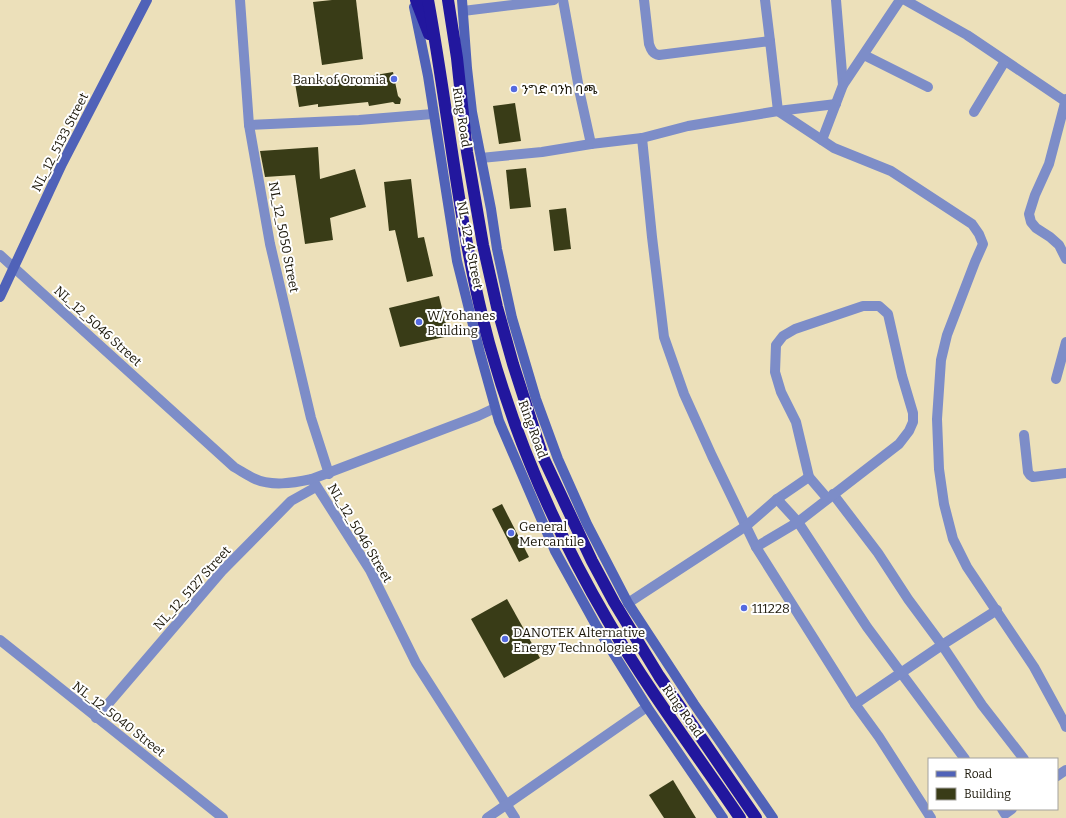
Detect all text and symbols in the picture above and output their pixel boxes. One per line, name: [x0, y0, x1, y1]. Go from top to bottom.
place label: Bank of Oromia: [292, 72, 386, 87]
marker: Bank of Oromia: [389, 74, 399, 84]
place label: ንግድ ባንከ ባጫ: [522, 82, 598, 97]
marker: ንግድ ባንከ ባጫ: [509, 84, 519, 94]
street label: Ring Road: [450, 86, 474, 149]
street label: NL_12_5133 Street: [29, 90, 91, 194]
street label: NL_12_5050 Street: [266, 180, 302, 294]
street label: NL_12_4 Street: [454, 200, 486, 291]
street label: NL_12_5046 Street: [51, 283, 145, 369]
place label: W/Yohanes Building: [427, 308, 495, 338]
marker: W/Yohanes Building: [414, 317, 424, 327]
street label: Ring Road: [516, 398, 551, 460]
street label: NL_12_5046 Street: [325, 481, 396, 585]
place label: General Mercantile: [519, 519, 584, 549]
marker: General Mercantile: [506, 528, 516, 538]
street label: NL_12_5127 Street: [150, 543, 234, 633]
place label: 111228: [752, 601, 790, 616]
marker: 111228: [739, 603, 749, 613]
place label: DANOTEK Alternative Energy Technologies: [513, 625, 645, 655]
marker: DANOTEK Alternative Energy Technologies: [500, 634, 510, 644]
street label: NL_12_5040 Street: [70, 678, 168, 760]
street label: Ring Road: [659, 682, 707, 740]
legend: [928, 758, 1058, 810]
text: Road: [964, 767, 992, 781]
text: Building: [964, 787, 1011, 801]

